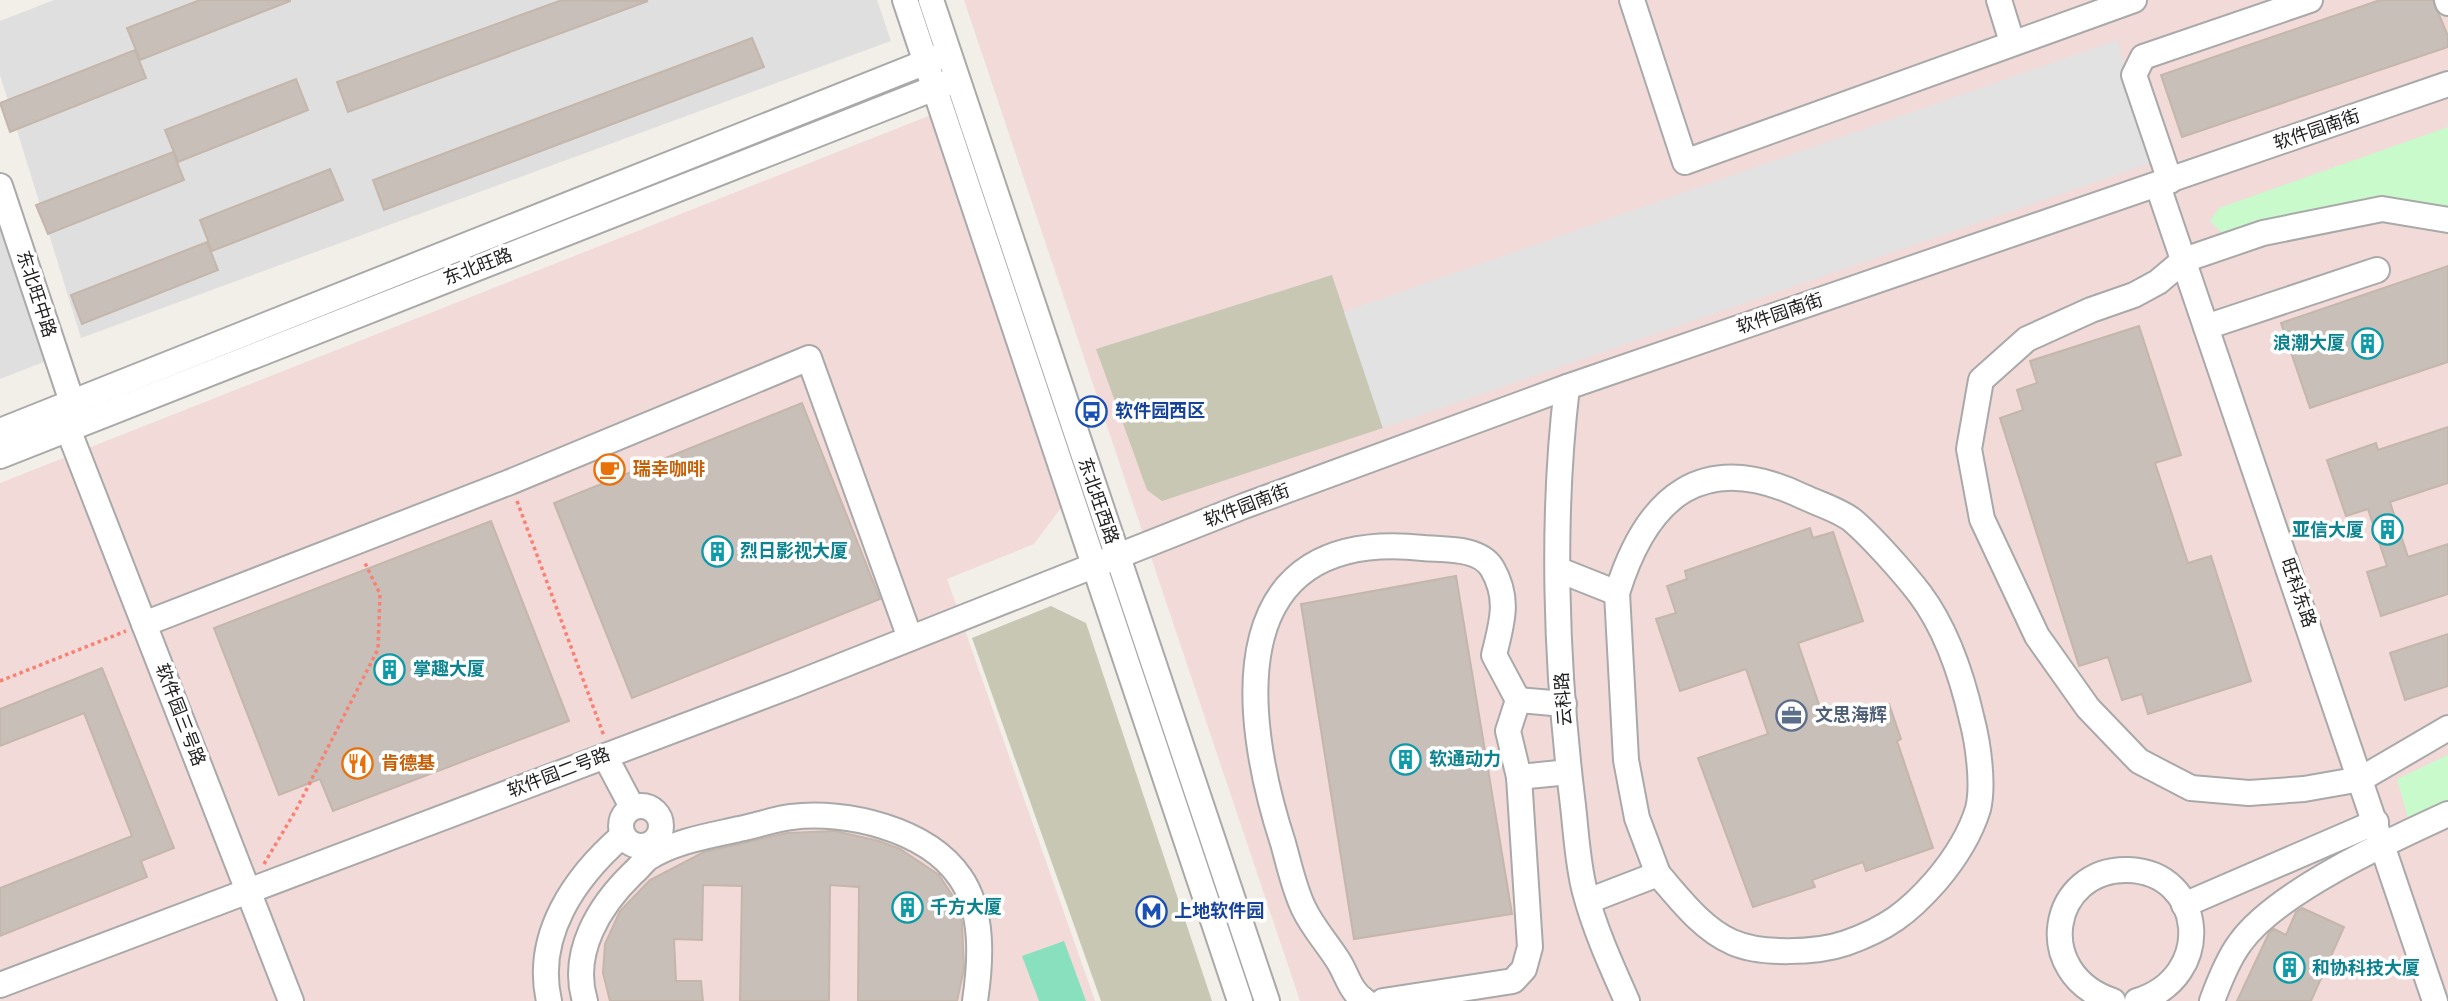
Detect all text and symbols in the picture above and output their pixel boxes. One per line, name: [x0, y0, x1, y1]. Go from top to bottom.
street label: 软件园南街: [2270, 104, 2364, 156]
street label: 东北旺路: [440, 242, 516, 292]
street label: 东北旺中路: [10, 247, 62, 341]
street label: 软件园南街: [1733, 288, 1827, 340]
building icon: 浪潮大厦: [2351, 326, 2385, 360]
place label: 浪潮大厦: [2273, 331, 2345, 356]
bus stop icon: 软件园西区: [1075, 394, 1109, 428]
place label: 软件园西区: [1115, 399, 1205, 424]
cafe icon: 瑞幸咖啡: [593, 452, 627, 486]
street label: 东北旺西路: [1072, 454, 1124, 548]
place label: 瑞幸咖啡: [633, 457, 705, 482]
street label: 软件园南街: [1201, 478, 1293, 534]
building icon: 亚信大厦: [2370, 513, 2404, 547]
place label: 亚信大厦: [2292, 518, 2364, 543]
building icon: 烈日影视大厦: [700, 534, 734, 568]
place label: 烈日影视大厦: [740, 539, 848, 564]
street label: 旺科东路: [2274, 555, 2322, 631]
building icon: 掌趣大厦: [373, 652, 407, 686]
place label: 掌趣大厦: [413, 657, 485, 682]
street label: 软件园三号路: [149, 660, 211, 770]
street label: 云科路: [1550, 671, 1578, 727]
office icon: 文思海辉: [1775, 698, 1809, 732]
place label: 文思海辉: [1815, 703, 1887, 728]
street label: 软件园二号路: [504, 742, 614, 804]
building icon: 软通动力: [1389, 742, 1423, 776]
restaurant icon: 肯德基: [341, 746, 375, 780]
place label: 软通动力: [1429, 747, 1501, 772]
place label: 肯德基: [381, 751, 435, 776]
building icon: 千方大厦: [890, 890, 924, 924]
metro station icon: 上地软件园: [1134, 894, 1168, 928]
place label: 千方大厦: [930, 895, 1002, 920]
place label: 上地软件园: [1174, 899, 1264, 924]
building icon: 和协科技大厦: [2272, 951, 2306, 985]
place label: 和协科技大厦: [2312, 956, 2420, 981]

